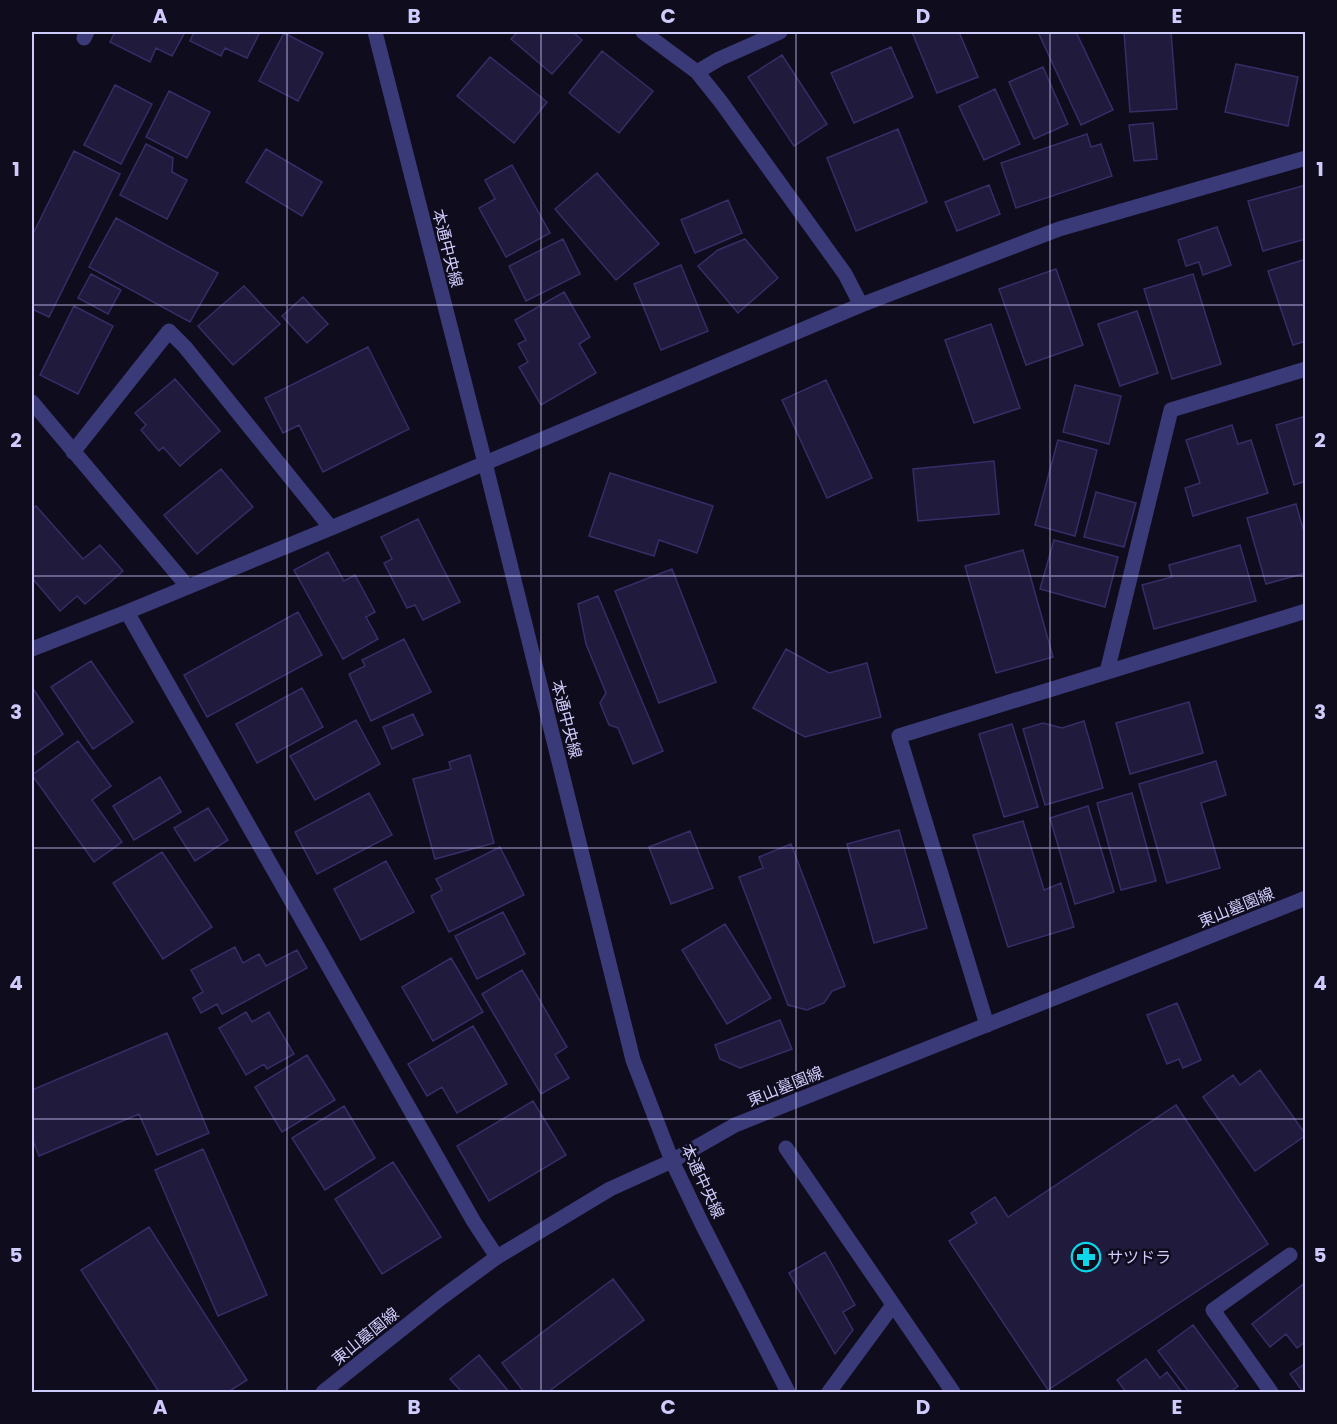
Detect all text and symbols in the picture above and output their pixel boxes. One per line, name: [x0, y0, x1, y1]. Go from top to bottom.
text: A: [153, 2, 168, 30]
text: B: [407, 2, 421, 30]
text: C: [660, 2, 676, 30]
text: D: [916, 2, 930, 30]
text: E: [1172, 2, 1182, 30]
text: 1: [12, 155, 20, 183]
text: 1: [1316, 155, 1324, 183]
street label: 本通中央線: [427, 207, 468, 290]
text: 2: [10, 426, 22, 454]
text: 2: [1314, 426, 1326, 454]
street label: 本通中央線: [546, 678, 587, 761]
text: 3: [10, 698, 22, 726]
text: 3: [1314, 698, 1326, 726]
street label: 東山墓園線: [1195, 882, 1278, 933]
text: 4: [9, 969, 23, 997]
text: 4: [1313, 969, 1327, 997]
street label: 東山墓園線: [744, 1061, 827, 1112]
street label: 本通中央線: [675, 1140, 730, 1222]
text: 5: [10, 1241, 23, 1269]
pharmacy icon: サツドラ: [1070, 1241, 1102, 1273]
text: 5: [1314, 1241, 1327, 1269]
place label: サツドラ: [1107, 1246, 1171, 1269]
street label: 東山墓園線: [327, 1302, 404, 1371]
text: A: [153, 1393, 168, 1421]
text: B: [407, 1393, 421, 1421]
text: C: [660, 1393, 676, 1421]
text: D: [916, 1393, 930, 1421]
text: E: [1172, 1393, 1182, 1421]

